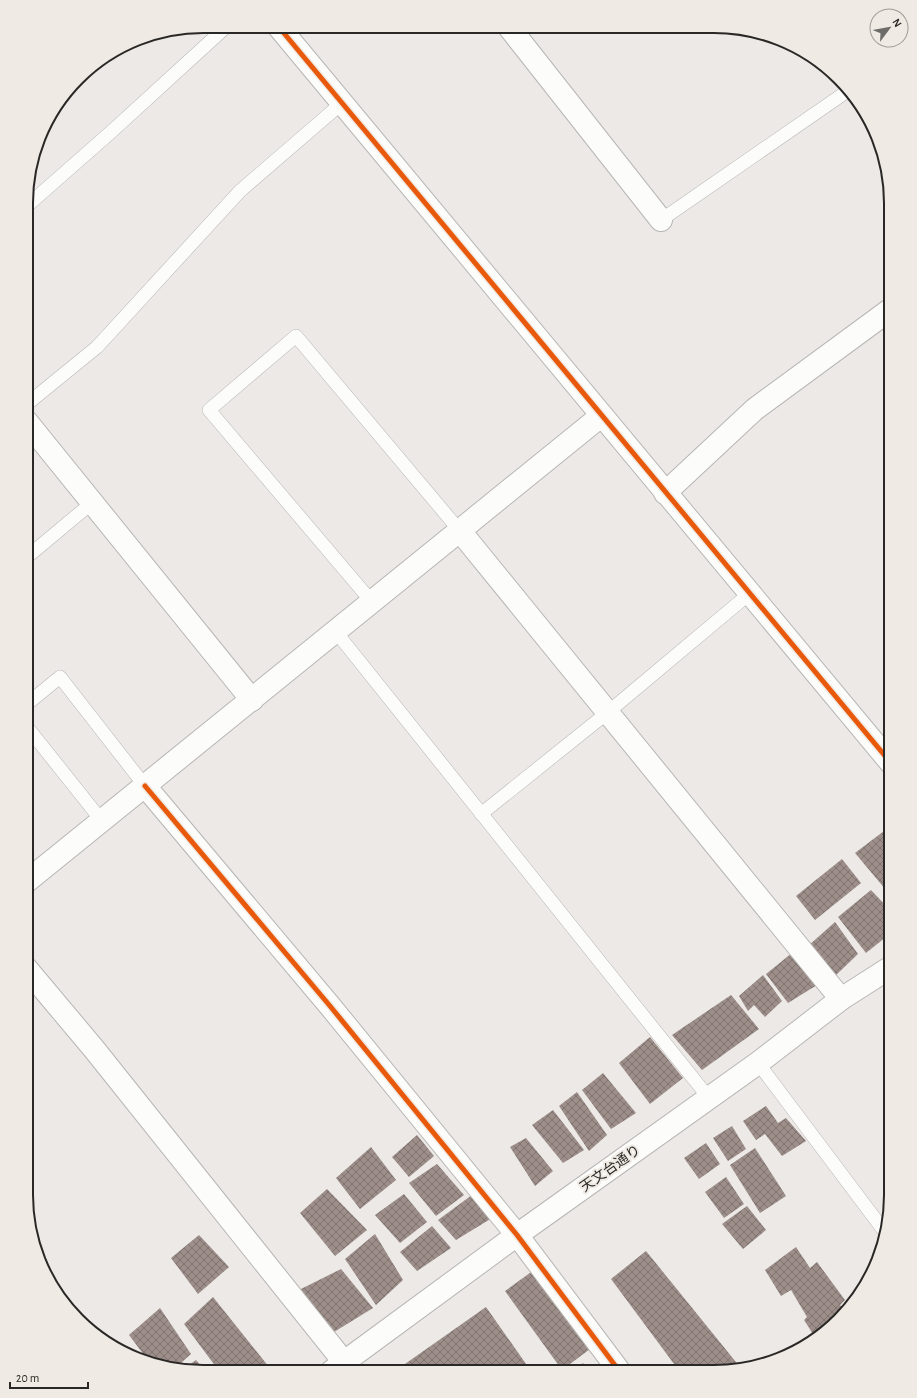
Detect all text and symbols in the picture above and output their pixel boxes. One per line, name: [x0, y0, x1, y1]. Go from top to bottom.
north arrow: [869, 8, 909, 48]
text: N: [890, 17, 904, 29]
street label: 天文台通り: [577, 1141, 643, 1195]
scale bar: [10, 1364, 88, 1390]
text: 20 m: [16, 1372, 39, 1384]

